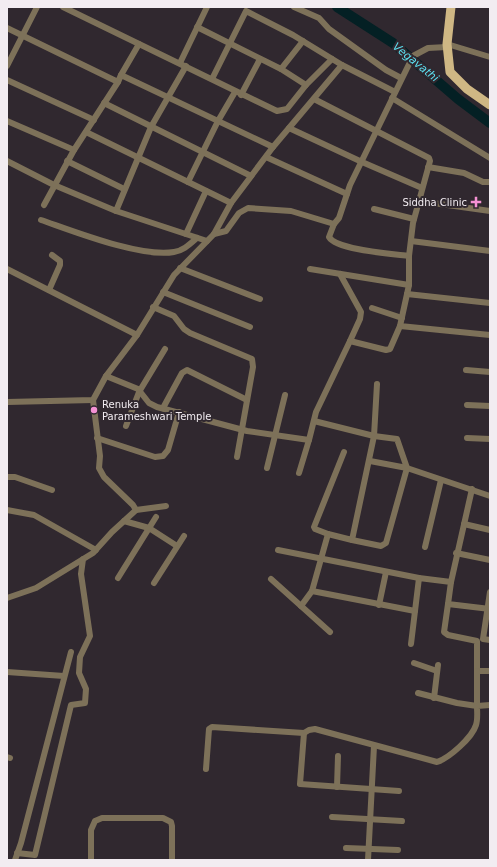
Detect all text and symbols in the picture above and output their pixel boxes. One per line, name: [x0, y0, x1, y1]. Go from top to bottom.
water label: Vegavathi: [390, 40, 441, 85]
marker: Siddha Clinic: [470, 196, 482, 208]
place label: Siddha Clinic: [402, 197, 467, 208]
place label: Renuka Parameshwari Temple: [102, 399, 211, 422]
marker: Renuka Parameshwari Temple: [89, 405, 99, 415]

